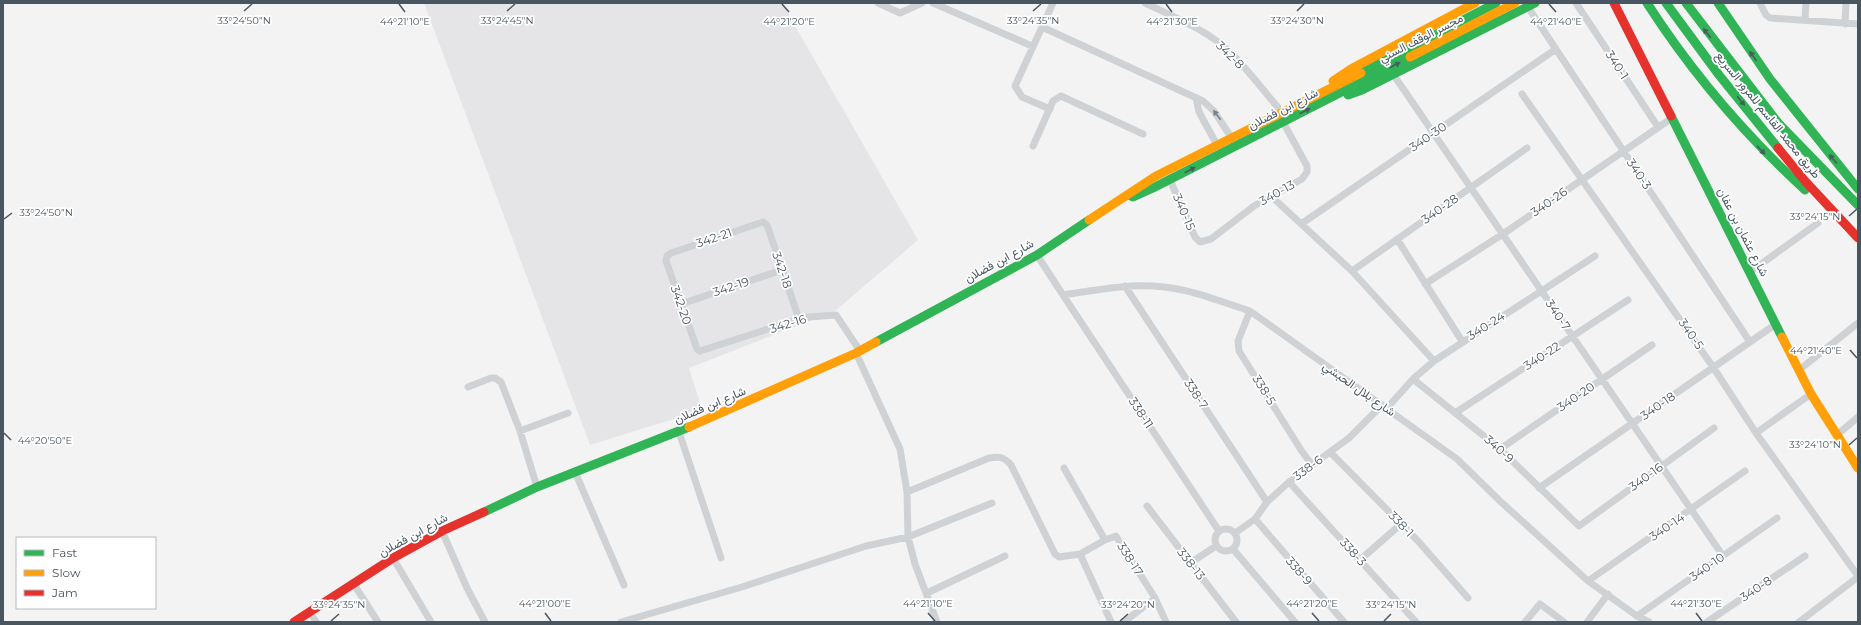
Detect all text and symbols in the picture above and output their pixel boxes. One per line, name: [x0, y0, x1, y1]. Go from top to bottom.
street label: مجسر الوقف السني: [1376, 10, 1467, 68]
text: 33°24'50"N: [217, 14, 271, 27]
text: 33°24'45"N: [480, 14, 534, 27]
text: 33°24'35"N: [1007, 14, 1059, 27]
text: 33°24'30"N: [1270, 14, 1324, 27]
text: 44°21'10"E: [380, 15, 430, 28]
text: 44°21'20"E: [763, 15, 815, 28]
text: 44°21'30"E: [1146, 15, 1198, 28]
text: 44°21'40"E: [1530, 15, 1582, 28]
one-way arrow: [1703, 27, 1712, 38]
street label: 342-8: [1213, 38, 1248, 72]
street label: 340-1: [1603, 47, 1632, 82]
street label: طريق محمد القاسم للمرور السريع: [1711, 48, 1824, 183]
one-way arrow: [1749, 51, 1757, 62]
one-way arrow: [1389, 61, 1401, 68]
street label: شارع ابن فضلان: [1245, 84, 1321, 134]
one-way arrow: [1736, 96, 1745, 106]
one-way arrow: [1300, 108, 1311, 114]
one-way arrow: [1212, 109, 1221, 120]
street label: 340-30: [1406, 119, 1449, 154]
one-way arrow: [1756, 145, 1766, 155]
one-way arrow: [1828, 154, 1837, 164]
street label: 340-3: [1624, 155, 1655, 192]
one-way arrow: [1184, 166, 1195, 173]
street label: 340-13: [1256, 177, 1297, 208]
street label: 340-26: [1528, 184, 1570, 220]
street label: شارع عثمان بن عفان: [1713, 185, 1772, 280]
street label: 340-28: [1418, 190, 1461, 227]
street label: 340-15: [1170, 191, 1199, 233]
text: 33°24'50"N: [19, 206, 73, 219]
text: 33°24'15"N: [1790, 210, 1840, 223]
street label: 342-21: [694, 224, 734, 251]
street label: شارع ابن فضلان: [962, 235, 1037, 287]
street label: 342-18: [769, 250, 796, 290]
street label: 342-19: [711, 274, 751, 299]
street label: 342-20: [668, 283, 695, 327]
street label: 340-7: [1543, 296, 1574, 333]
street label: 340-24: [1464, 308, 1507, 343]
street label: 342-16: [768, 311, 808, 336]
street label: 340-5: [1675, 315, 1707, 352]
street label: 340-22: [1521, 338, 1563, 373]
text: 44°21'40"E: [1790, 344, 1842, 357]
street label: شارع بلال الحبشي: [1318, 358, 1399, 422]
street label: 338-5: [1249, 372, 1280, 408]
street label: 338-7: [1181, 376, 1212, 412]
street label: 340-20: [1554, 379, 1597, 415]
street label: شارع ابن فضلان: [672, 383, 749, 428]
street label: 340-18: [1637, 388, 1678, 423]
street label: 338-11: [1126, 394, 1157, 431]
street label: 340-9: [1481, 431, 1517, 466]
text: 44°20'50"E: [18, 434, 73, 447]
text: 33°24'10"N: [1789, 438, 1841, 451]
street label: 338-6: [1290, 452, 1326, 483]
street label: 340-16: [1626, 459, 1666, 494]
street label: 338-1: [1386, 508, 1417, 540]
street label: شارع ابن فضلان: [376, 509, 451, 561]
street label: 340-14: [1646, 509, 1687, 544]
street label: 338-3: [1337, 535, 1370, 569]
legend: [16, 537, 156, 609]
street label: 338-17: [1114, 539, 1147, 578]
text: Fast: [52, 545, 77, 560]
street label: 338-13: [1174, 545, 1209, 583]
street label: 340-10: [1686, 549, 1727, 584]
street label: 338-9: [1283, 553, 1316, 588]
text: Slow: [52, 565, 81, 580]
street label: 340-8: [1737, 572, 1775, 605]
text: Jam: [51, 585, 78, 600]
text: 44°21'00"E: [519, 597, 572, 610]
text: 44°21'10"E: [903, 597, 953, 610]
text: 44°21'20"E: [1286, 597, 1338, 610]
text: 44°21'30"E: [1670, 597, 1722, 610]
text: 33°24'35"N: [313, 598, 365, 611]
text: 33°24'20"N: [1101, 598, 1155, 611]
text: 33°24'15"N: [1366, 598, 1416, 611]

